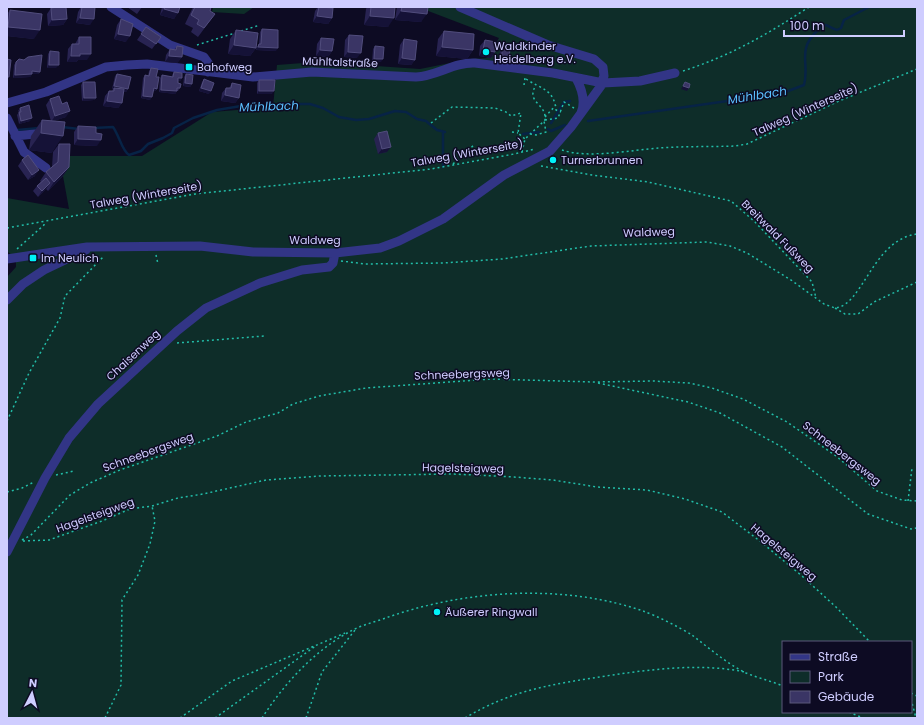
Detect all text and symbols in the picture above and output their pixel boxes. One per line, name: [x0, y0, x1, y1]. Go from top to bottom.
scale bar: [784, 12, 904, 38]
text: 100 m: [790, 17, 824, 34]
place label: Waldkinder Heidelberg e.V.: [494, 38, 576, 67]
marker: Waldkinder Heidelberg e.V.: [481, 47, 491, 57]
street label: Mühltalstraße: [302, 53, 378, 71]
place label: Bahofweg: [197, 59, 252, 75]
marker: Bahofweg: [184, 62, 194, 72]
street label: Talweg (Winterseite): [750, 80, 860, 140]
water label: Mühlbach: [726, 82, 788, 108]
water label: Mühlbach: [239, 96, 299, 116]
street label: Talweg (Winterseite): [410, 135, 524, 171]
place label: Turnerbrunnen: [561, 152, 643, 168]
marker: Turnerbrunnen: [548, 155, 558, 165]
street label: Talweg (Winterseite): [89, 177, 203, 213]
street label: Breitwald Fußweg: [738, 196, 818, 276]
street label: Waldweg: [623, 223, 675, 241]
street label: Waldweg: [289, 232, 341, 248]
place label: Im Neulich: [41, 250, 99, 266]
marker: Im Neulich: [28, 253, 38, 263]
street label: Chaisenweg: [102, 326, 164, 384]
street label: Schneebergsweg: [414, 364, 510, 384]
street label: Schneebergsweg: [799, 417, 885, 489]
street label: Schneebergsweg: [100, 428, 196, 476]
street label: Hagelsteigweg: [422, 459, 504, 477]
street label: Hagelsteigweg: [54, 493, 136, 537]
street label: Hagelsteigweg: [747, 520, 821, 584]
place label: Äußerer Ringwall: [445, 604, 537, 620]
marker: Äußerer Ringwall: [432, 607, 442, 617]
legend: [782, 641, 912, 713]
text: Straße: [818, 648, 858, 665]
text: Park: [818, 668, 845, 685]
north arrow: [12, 673, 52, 713]
text: N: [28, 675, 38, 691]
text: Gebäude: [818, 688, 874, 705]

